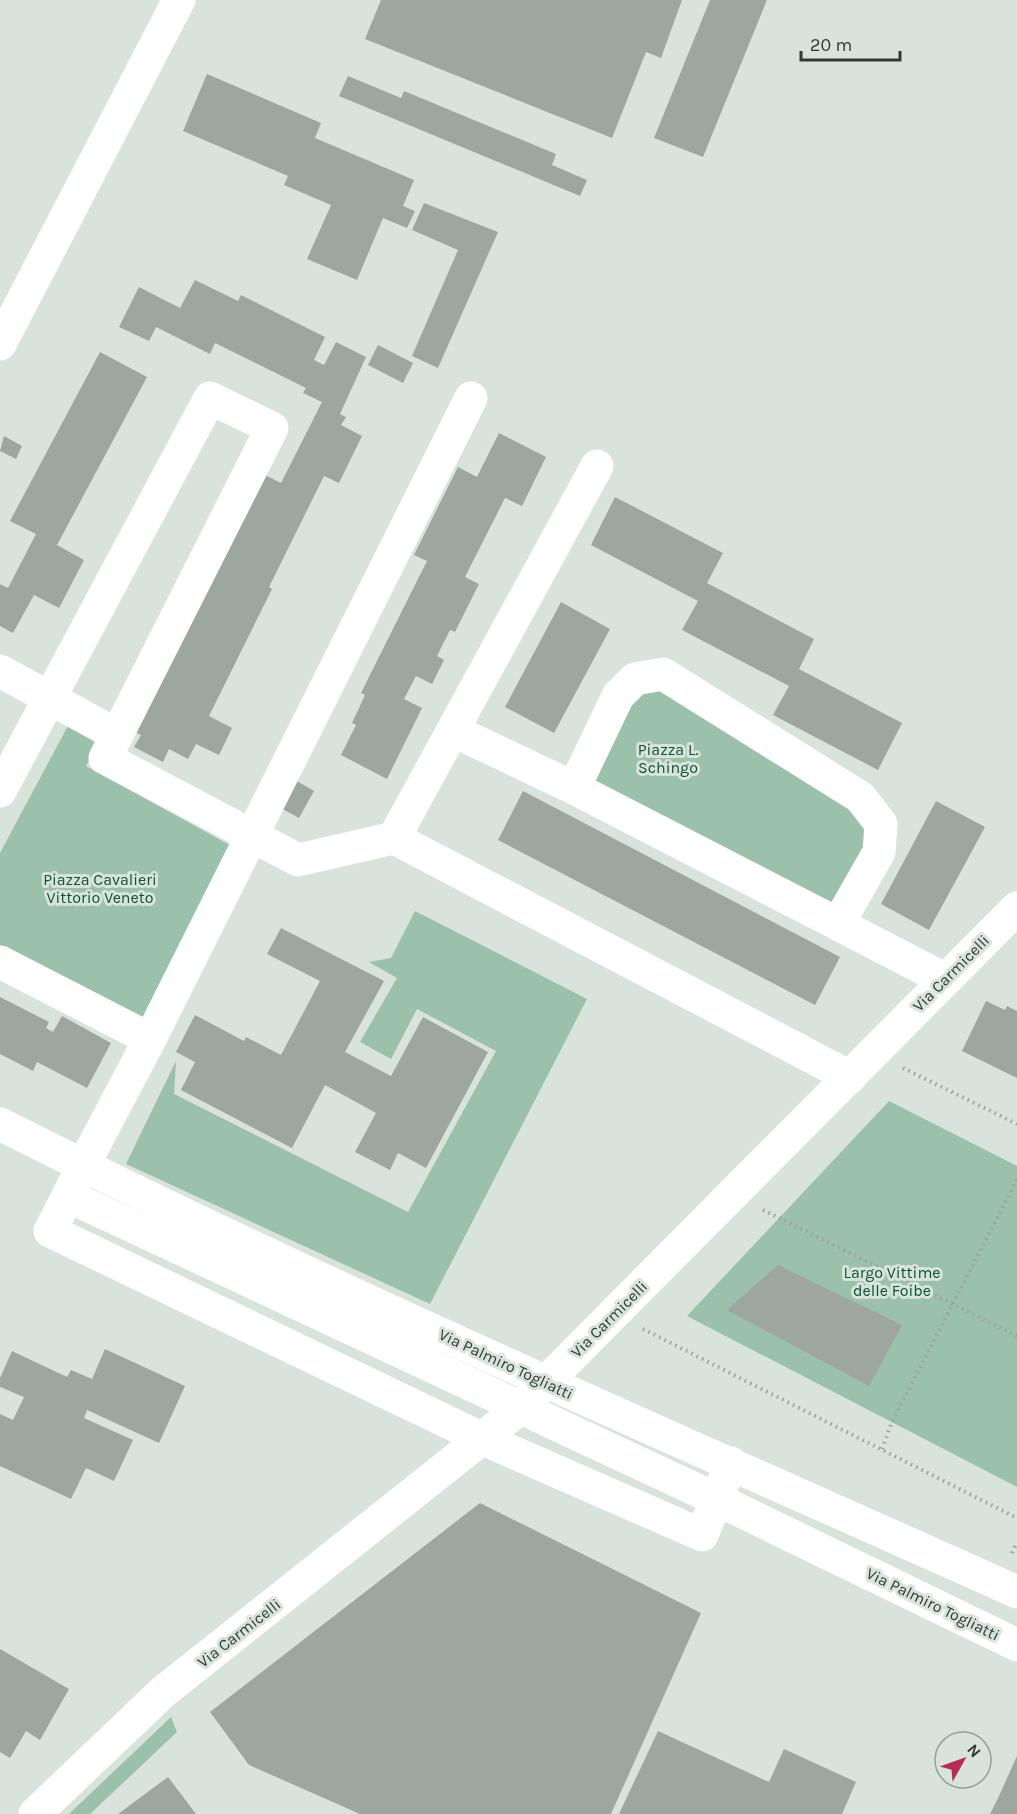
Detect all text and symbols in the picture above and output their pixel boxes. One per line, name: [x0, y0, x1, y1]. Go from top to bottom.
scale bar: [801, 24, 900, 62]
text: 20 m: [810, 34, 852, 56]
park label: Piazza L. Schingo: [638, 740, 698, 777]
park label: Piazza Cavalieri Vittorio Veneto: [43, 870, 157, 907]
street label: Via Carmicelli: [909, 931, 993, 1015]
park label: Largo Vittime delle Foibe: [843, 1263, 941, 1300]
street label: Via Carmicelli: [567, 1277, 651, 1361]
street label: Via Palmiro Togliatti: [436, 1325, 576, 1403]
street label: Via Palmiro Togliatti: [863, 1563, 1003, 1645]
street label: Via Carmicelli: [193, 1595, 285, 1671]
north arrow: [933, 1730, 993, 1790]
text: N: [963, 1740, 985, 1761]

